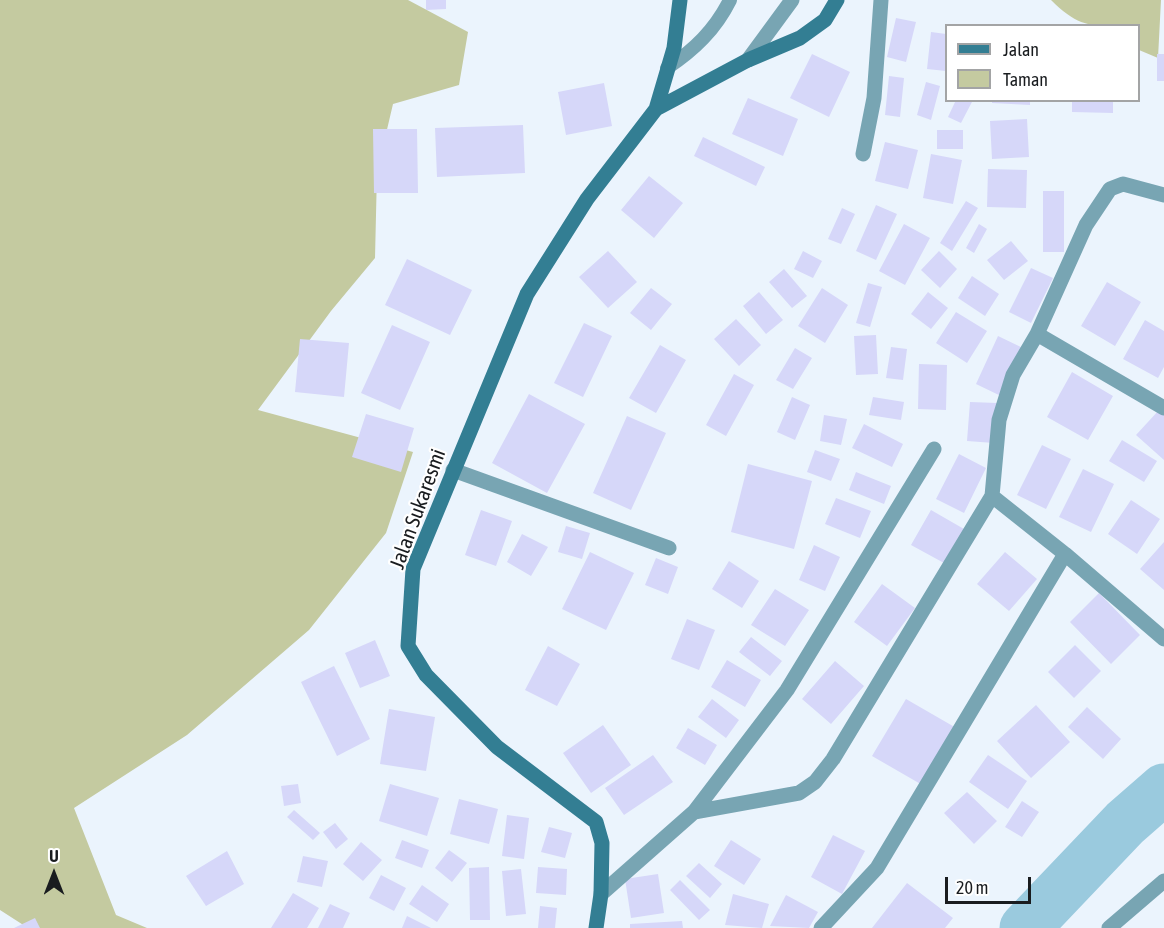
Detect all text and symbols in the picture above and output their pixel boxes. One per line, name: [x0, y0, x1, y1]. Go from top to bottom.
legend: [945, 24, 1140, 102]
text: Jalan: [1003, 39, 1039, 60]
text: Taman: [1003, 69, 1048, 90]
street label: Jalan Sukaresmi: [385, 446, 451, 572]
north arrow: [24, 844, 84, 904]
text: U: [49, 847, 59, 865]
scale bar: [948, 865, 1034, 903]
text: 20 m: [956, 877, 988, 898]

